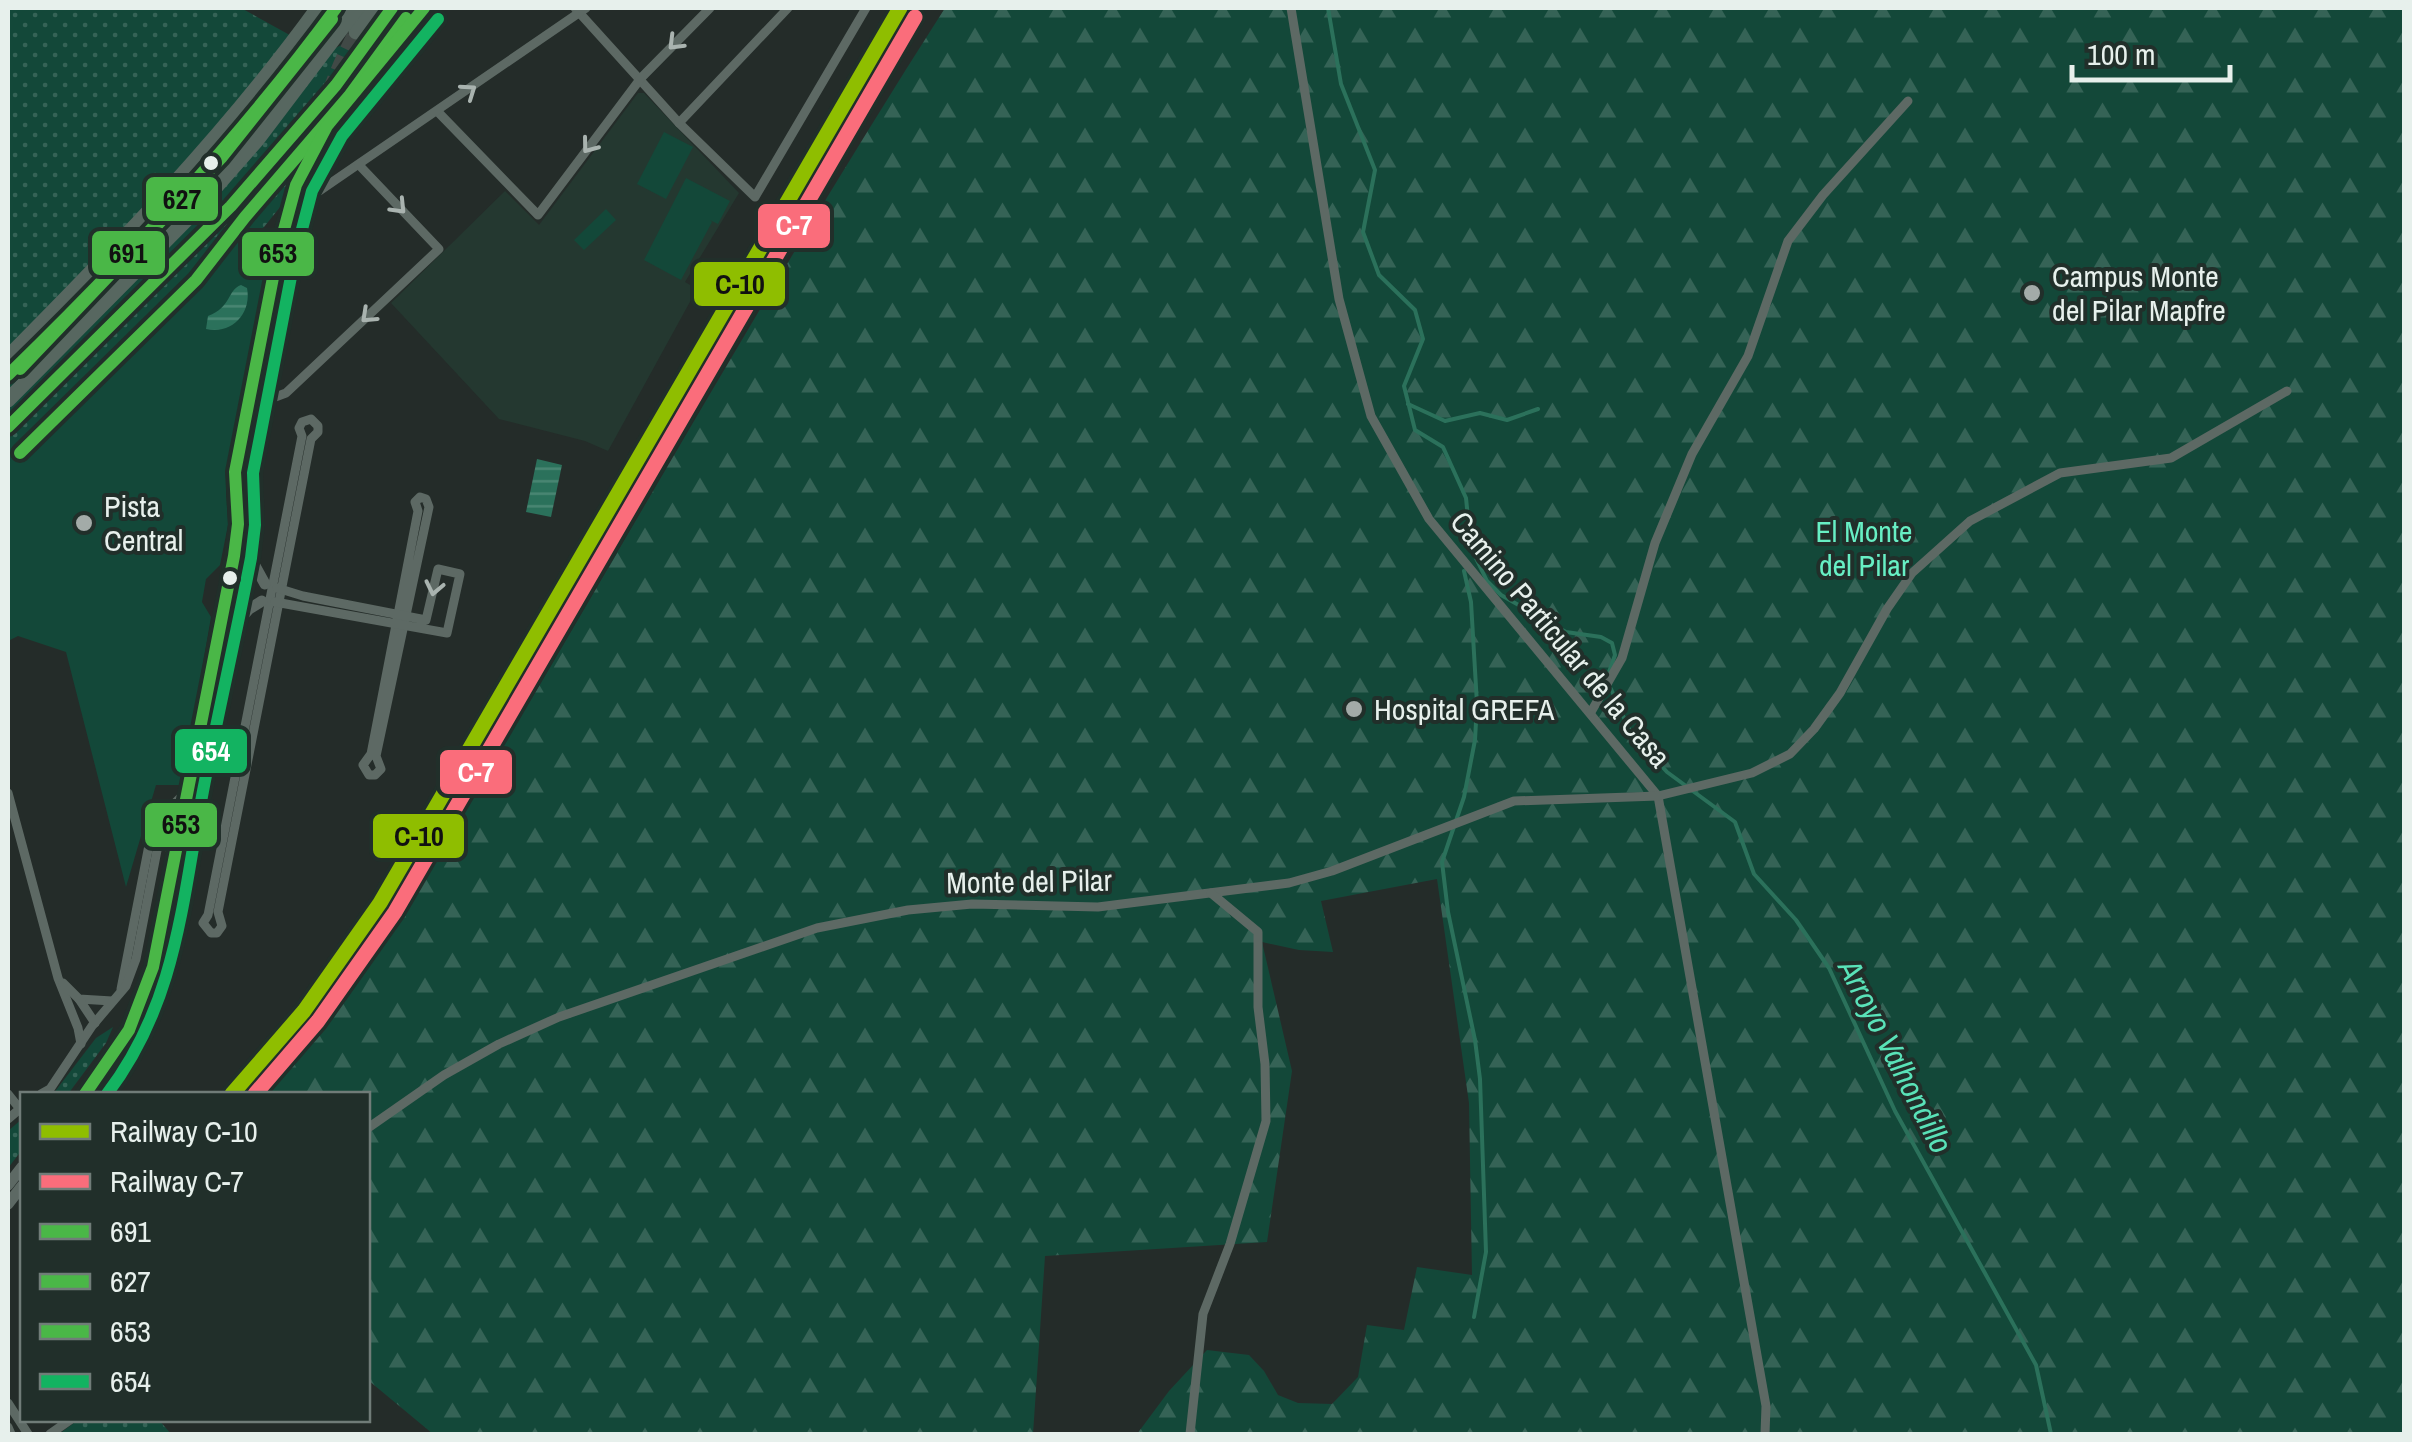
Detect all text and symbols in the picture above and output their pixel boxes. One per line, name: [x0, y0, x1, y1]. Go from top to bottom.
scale bar: [2072, 20, 2230, 82]
one-way arrow: [669, 31, 687, 49]
text: 100 m: [2087, 34, 2155, 74]
one-way arrow: [457, 85, 476, 103]
one-way arrow: [584, 135, 601, 153]
unlabelled marker: [201, 153, 221, 173]
line badge: 627: [144, 175, 220, 223]
text: 627: [163, 180, 201, 218]
one-way arrow: [387, 195, 405, 213]
line badge: C-7: [756, 202, 832, 250]
text: C-7: [776, 206, 813, 244]
line badge: 691: [90, 229, 167, 277]
line badge: 653: [240, 230, 316, 278]
text: 691: [109, 234, 147, 272]
text: 653: [259, 234, 297, 272]
place label: Campus Monte del Pilar Mapfre: [2052, 256, 2226, 330]
line badge: C-10: [692, 260, 787, 308]
text: C-10: [715, 265, 765, 303]
marker: Campus Monte del Pilar Mapfre: [2021, 282, 2043, 304]
one-way arrow: [361, 304, 380, 322]
place label: Pista Central: [104, 486, 183, 560]
street label: Camino Particular de la Casa: [1442, 503, 1680, 776]
park label: El Monte del Pilar: [1815, 511, 1913, 585]
marker: Pista Central: [73, 512, 95, 534]
unlabelled marker: [220, 568, 240, 588]
one-way arrow: [424, 579, 445, 596]
place label: Hospital GREFA: [1374, 689, 1555, 729]
marker: Hospital GREFA: [1343, 698, 1365, 720]
line badge: 654: [173, 727, 249, 775]
text: 654: [192, 732, 230, 770]
line badge: C-7: [438, 748, 514, 796]
text: C-7: [458, 753, 495, 791]
line badge: 653: [143, 801, 219, 849]
text: 653: [162, 805, 200, 843]
line badge: C-10: [371, 812, 466, 860]
text: C-10: [394, 817, 444, 855]
street label: Monte del Pilar: [946, 860, 1113, 902]
water label: Arroyo Valhondillo: [1828, 950, 1963, 1160]
legend: [20, 1092, 370, 1422]
text: Railway C-10: [110, 1111, 258, 1151]
text: Railway C-7: [110, 1161, 244, 1201]
text: 691: [110, 1211, 151, 1251]
text: 627: [110, 1261, 151, 1301]
text: 653: [110, 1311, 151, 1351]
text: 654: [110, 1361, 151, 1401]

